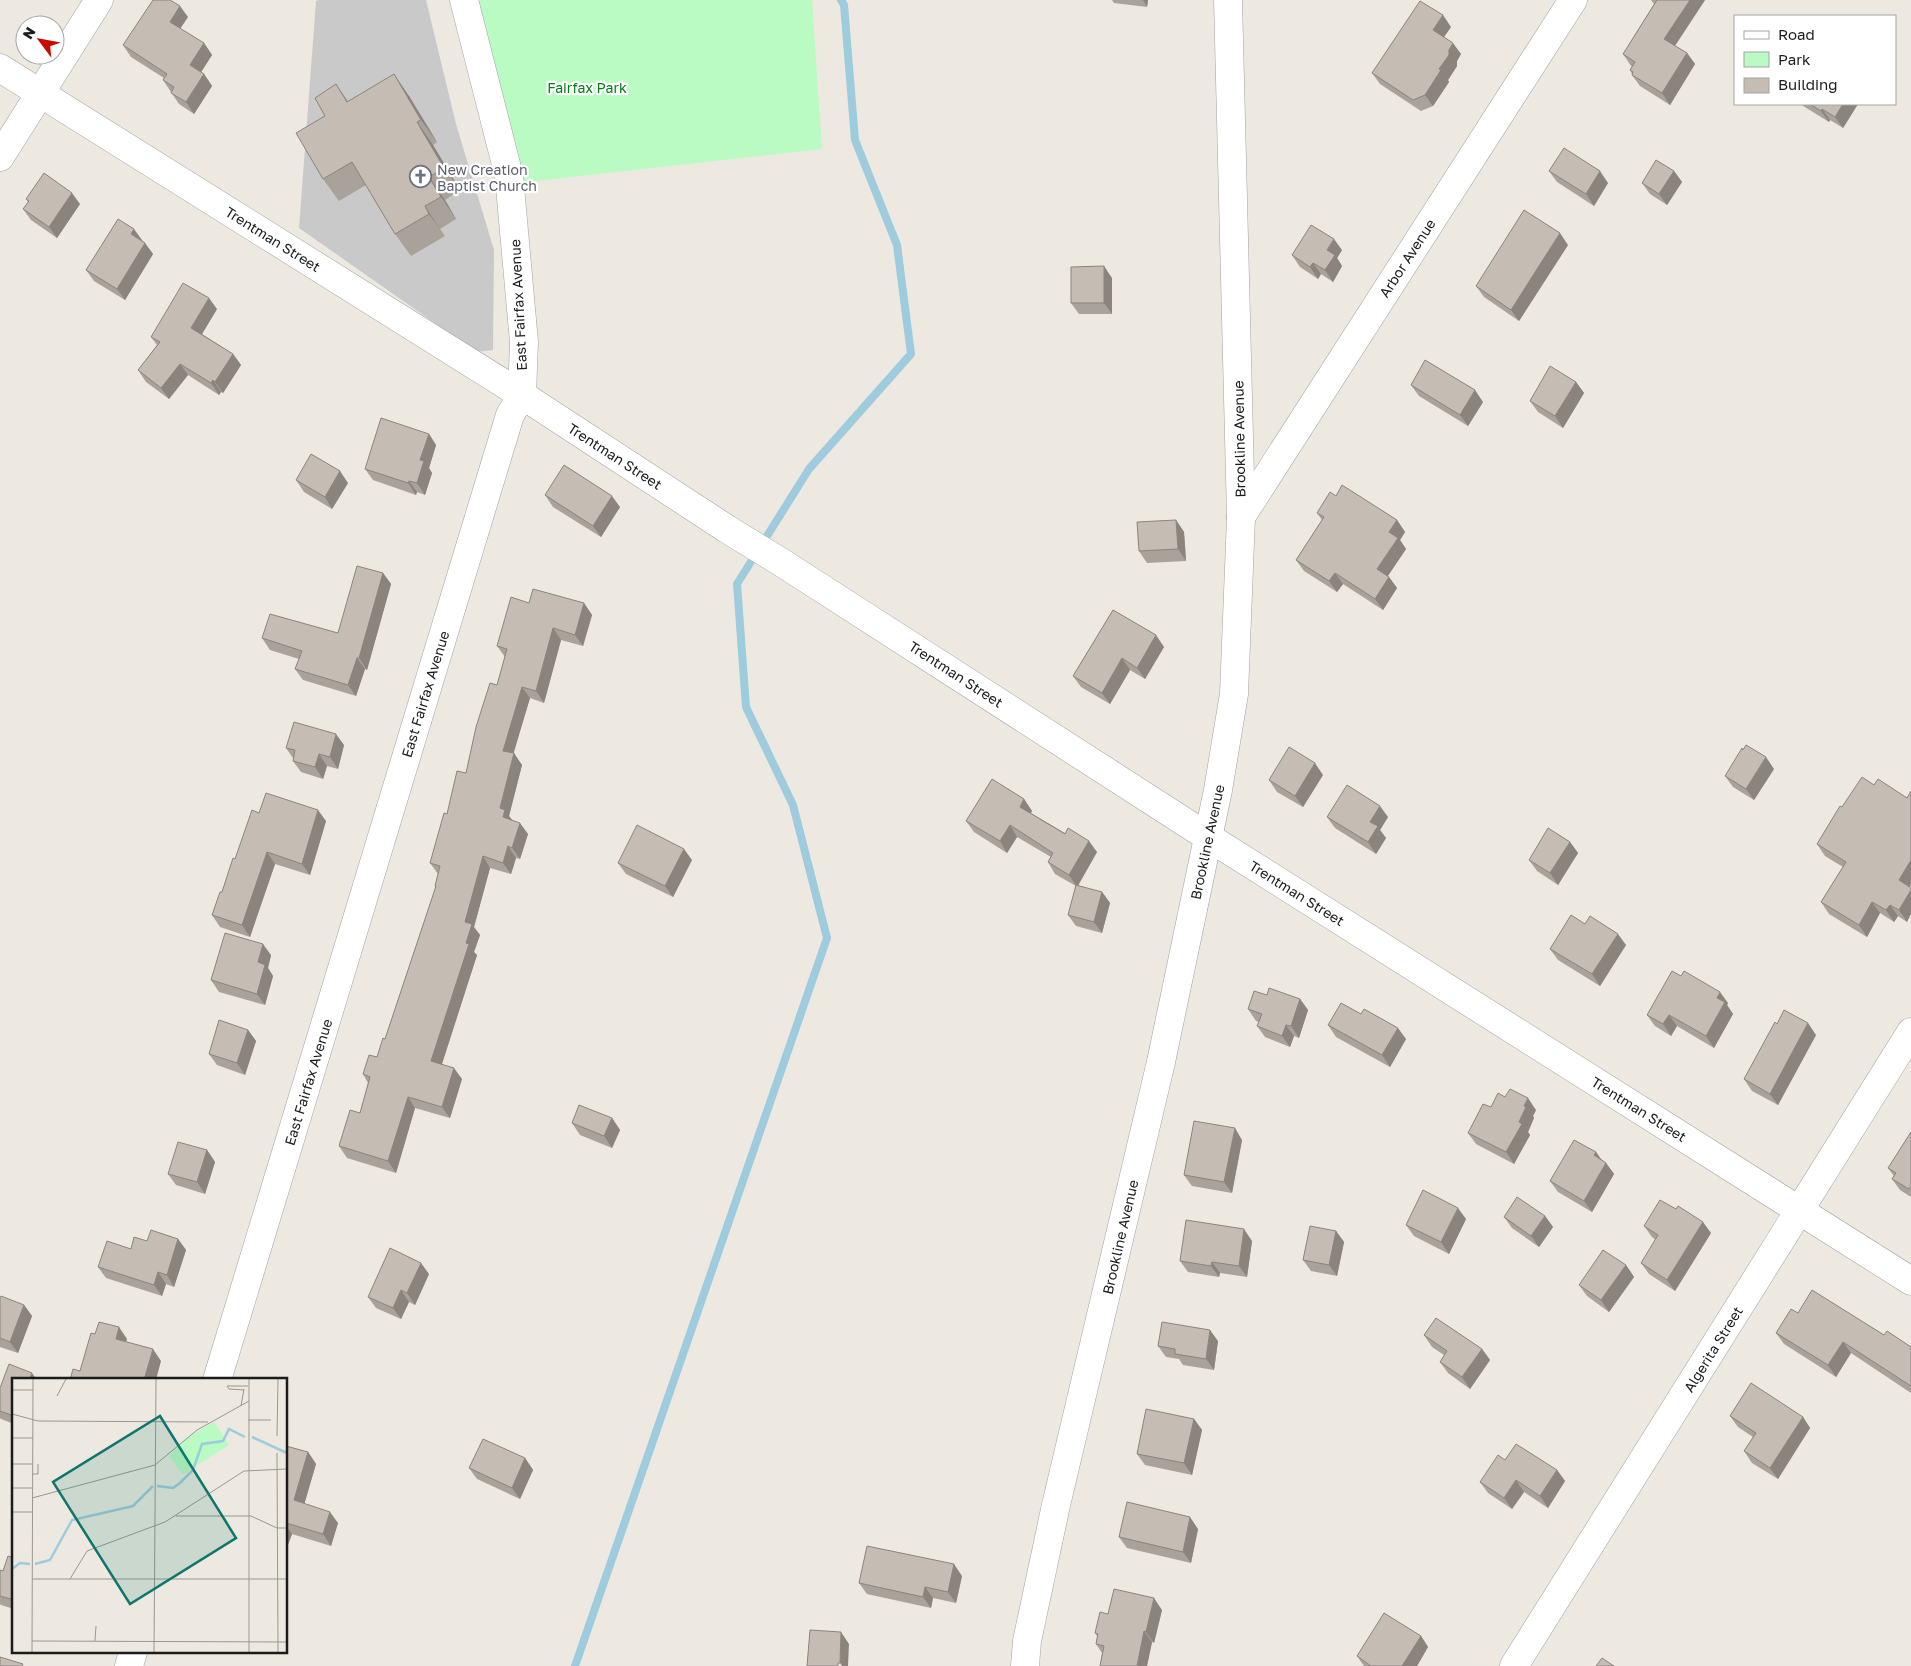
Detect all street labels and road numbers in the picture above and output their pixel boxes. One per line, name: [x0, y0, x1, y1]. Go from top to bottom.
street label: Trentman Street: [222, 203, 324, 275]
street label: Arbor Avenue: [1375, 216, 1439, 300]
street label: East Fairfax Avenue: [506, 239, 530, 371]
street label: Brookline Avenue: [1229, 380, 1249, 498]
street label: Trentman Street: [565, 419, 665, 493]
street label: East Fairfax Avenue: [398, 629, 452, 759]
street label: Trentman Street: [906, 637, 1006, 711]
street label: Brookline Avenue: [1186, 783, 1228, 901]
street label: Trentman Street: [1246, 857, 1348, 929]
street label: East Fairfax Avenue: [281, 1017, 335, 1147]
street label: Trentman Street: [1588, 1073, 1690, 1145]
street label: Brookline Avenue: [1099, 1178, 1141, 1296]
street label: Algerita Street: [1680, 1303, 1746, 1395]

